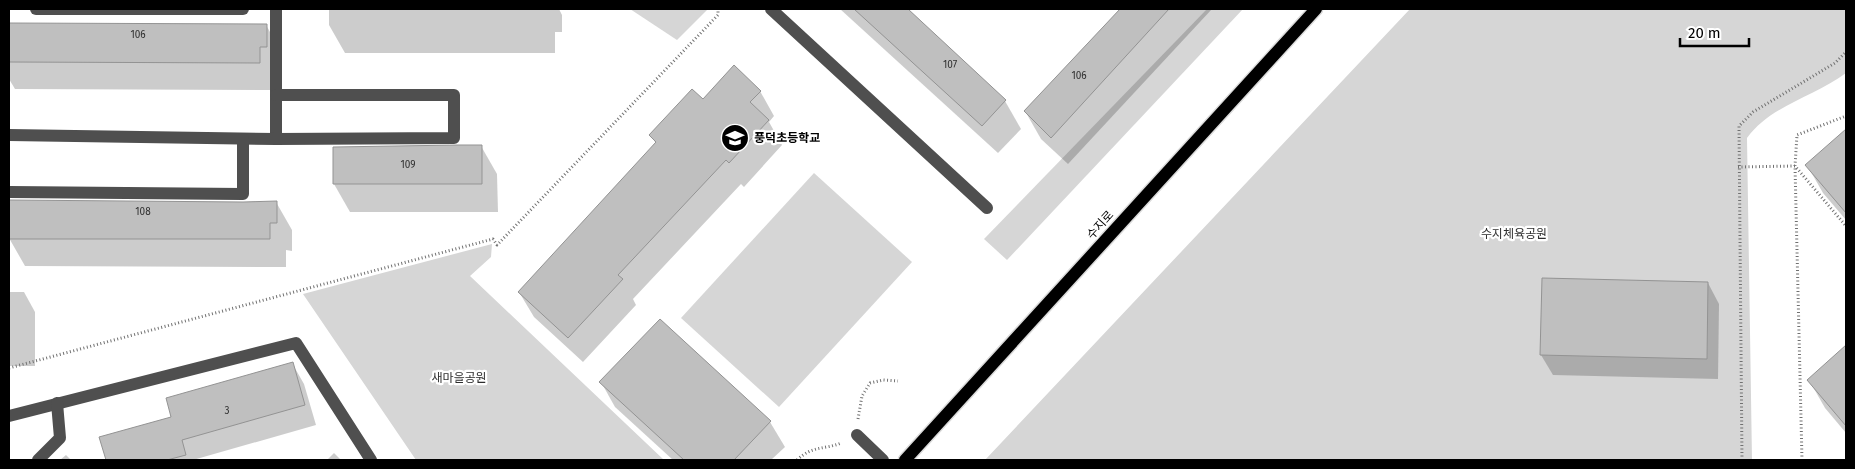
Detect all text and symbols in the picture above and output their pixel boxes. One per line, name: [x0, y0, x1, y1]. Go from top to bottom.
scale bar: [1680, 15, 1749, 47]
text: 20 m: [1688, 24, 1721, 42]
house number: 106: [130, 29, 146, 41]
house number: 107: [943, 59, 958, 71]
house number: 106: [1071, 70, 1087, 82]
school or university icon: 풍덕초등학교: [720, 123, 750, 153]
place label: 풍덕초등학교: [754, 131, 820, 145]
house number: 109: [400, 159, 416, 171]
house number: 108: [135, 206, 151, 218]
street label: 수지로: [1084, 208, 1116, 242]
park label: 수지체육공원: [1481, 227, 1547, 241]
park label: 새마을공원: [431, 371, 487, 385]
house number: 3: [225, 405, 230, 417]

